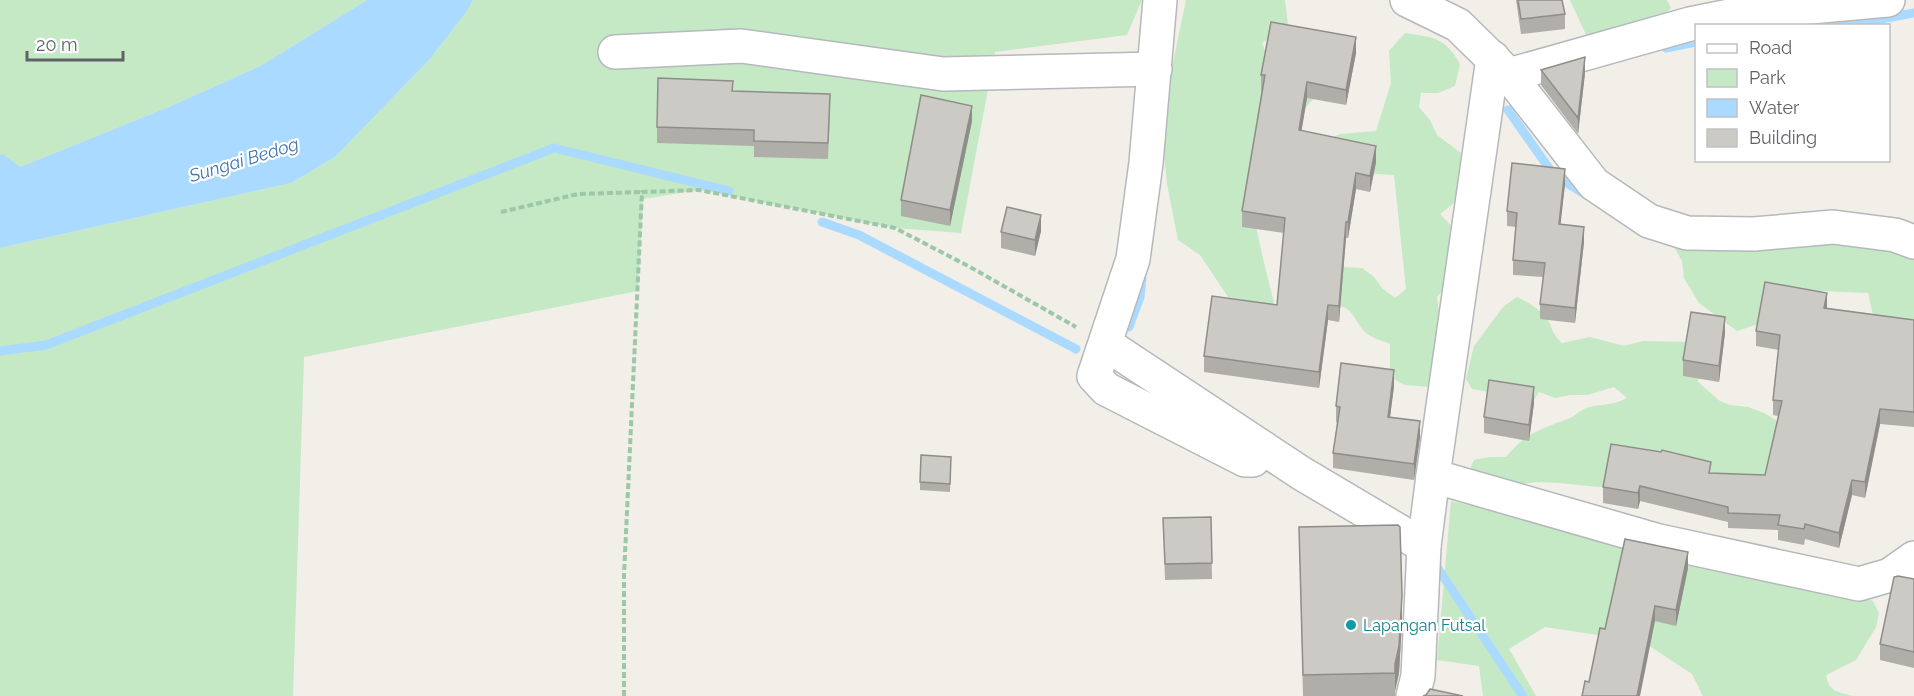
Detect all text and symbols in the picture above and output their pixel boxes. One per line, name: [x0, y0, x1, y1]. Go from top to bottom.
scale bar: [27, 24, 123, 62]
legend: [1695, 24, 1890, 162]
text: 20 m: [36, 34, 78, 55]
text: Road: [1749, 37, 1792, 58]
text: Park: [1749, 67, 1786, 88]
text: Water: [1749, 97, 1800, 118]
text: Building: [1749, 127, 1817, 148]
water label: Sungai Bedog: [186, 133, 301, 186]
place label: Lapangan Futsal: [1363, 616, 1486, 635]
marker: Lapangan Futsal: [1344, 618, 1358, 632]

